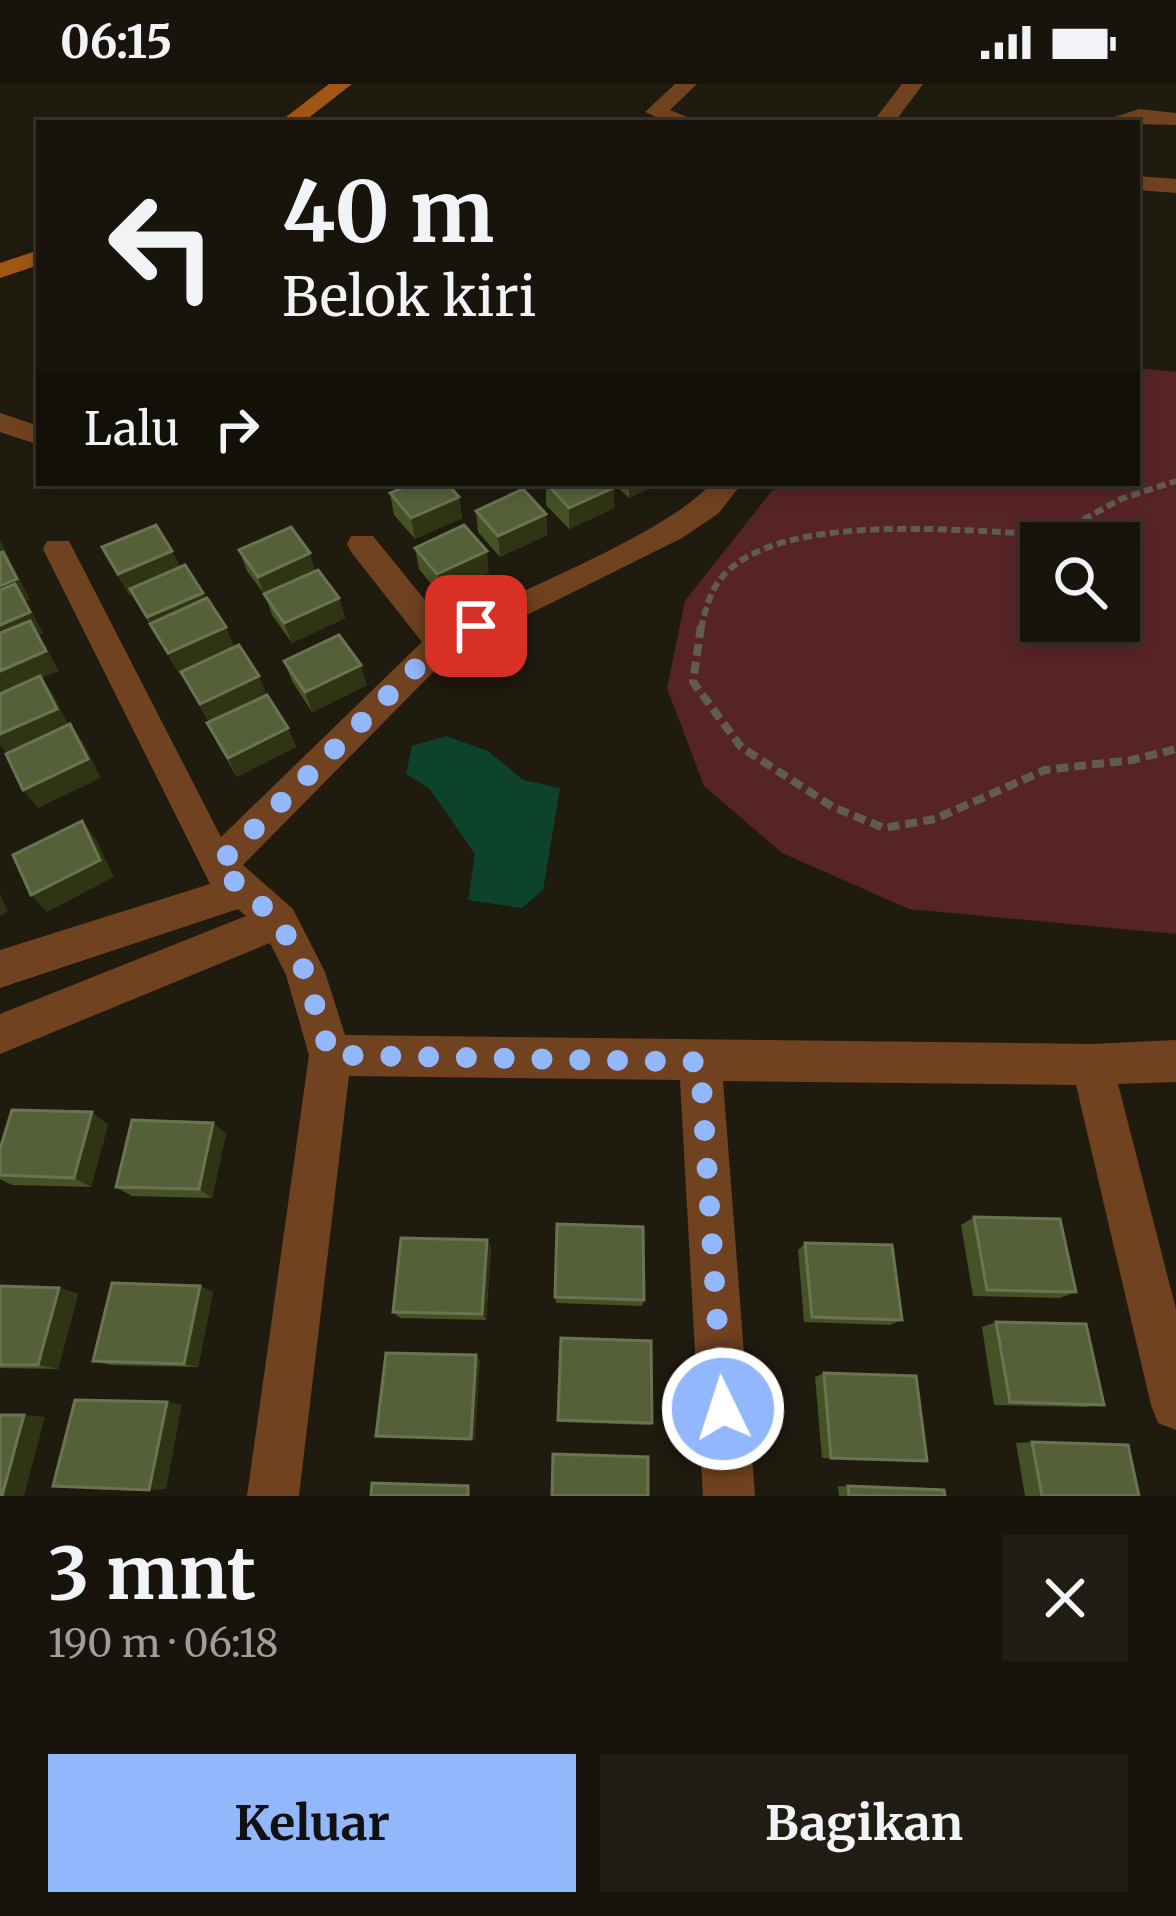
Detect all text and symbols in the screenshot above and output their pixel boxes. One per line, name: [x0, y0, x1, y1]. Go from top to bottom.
text: 06:15: [60, 14, 172, 70]
text: 40 m: [282, 159, 494, 265]
icon: left: [84, 168, 240, 324]
text: Belok kiri: [282, 263, 536, 331]
icon: right: [204, 396, 270, 462]
text: Lalu: [84, 401, 180, 457]
map controls: [1020, 522, 1140, 642]
button: search: [1020, 522, 1140, 642]
pin: [425, 575, 527, 677]
icon: arrive: [443, 593, 509, 659]
position arrow: [660, 1346, 786, 1472]
text: 3 mnt: [48, 1528, 256, 1619]
button: close: [1002, 1535, 1128, 1661]
text: 190 m · 06:18: [48, 1619, 279, 1668]
button: Keluar: [48, 1754, 576, 1892]
button: Bagikan: [600, 1754, 1128, 1892]

